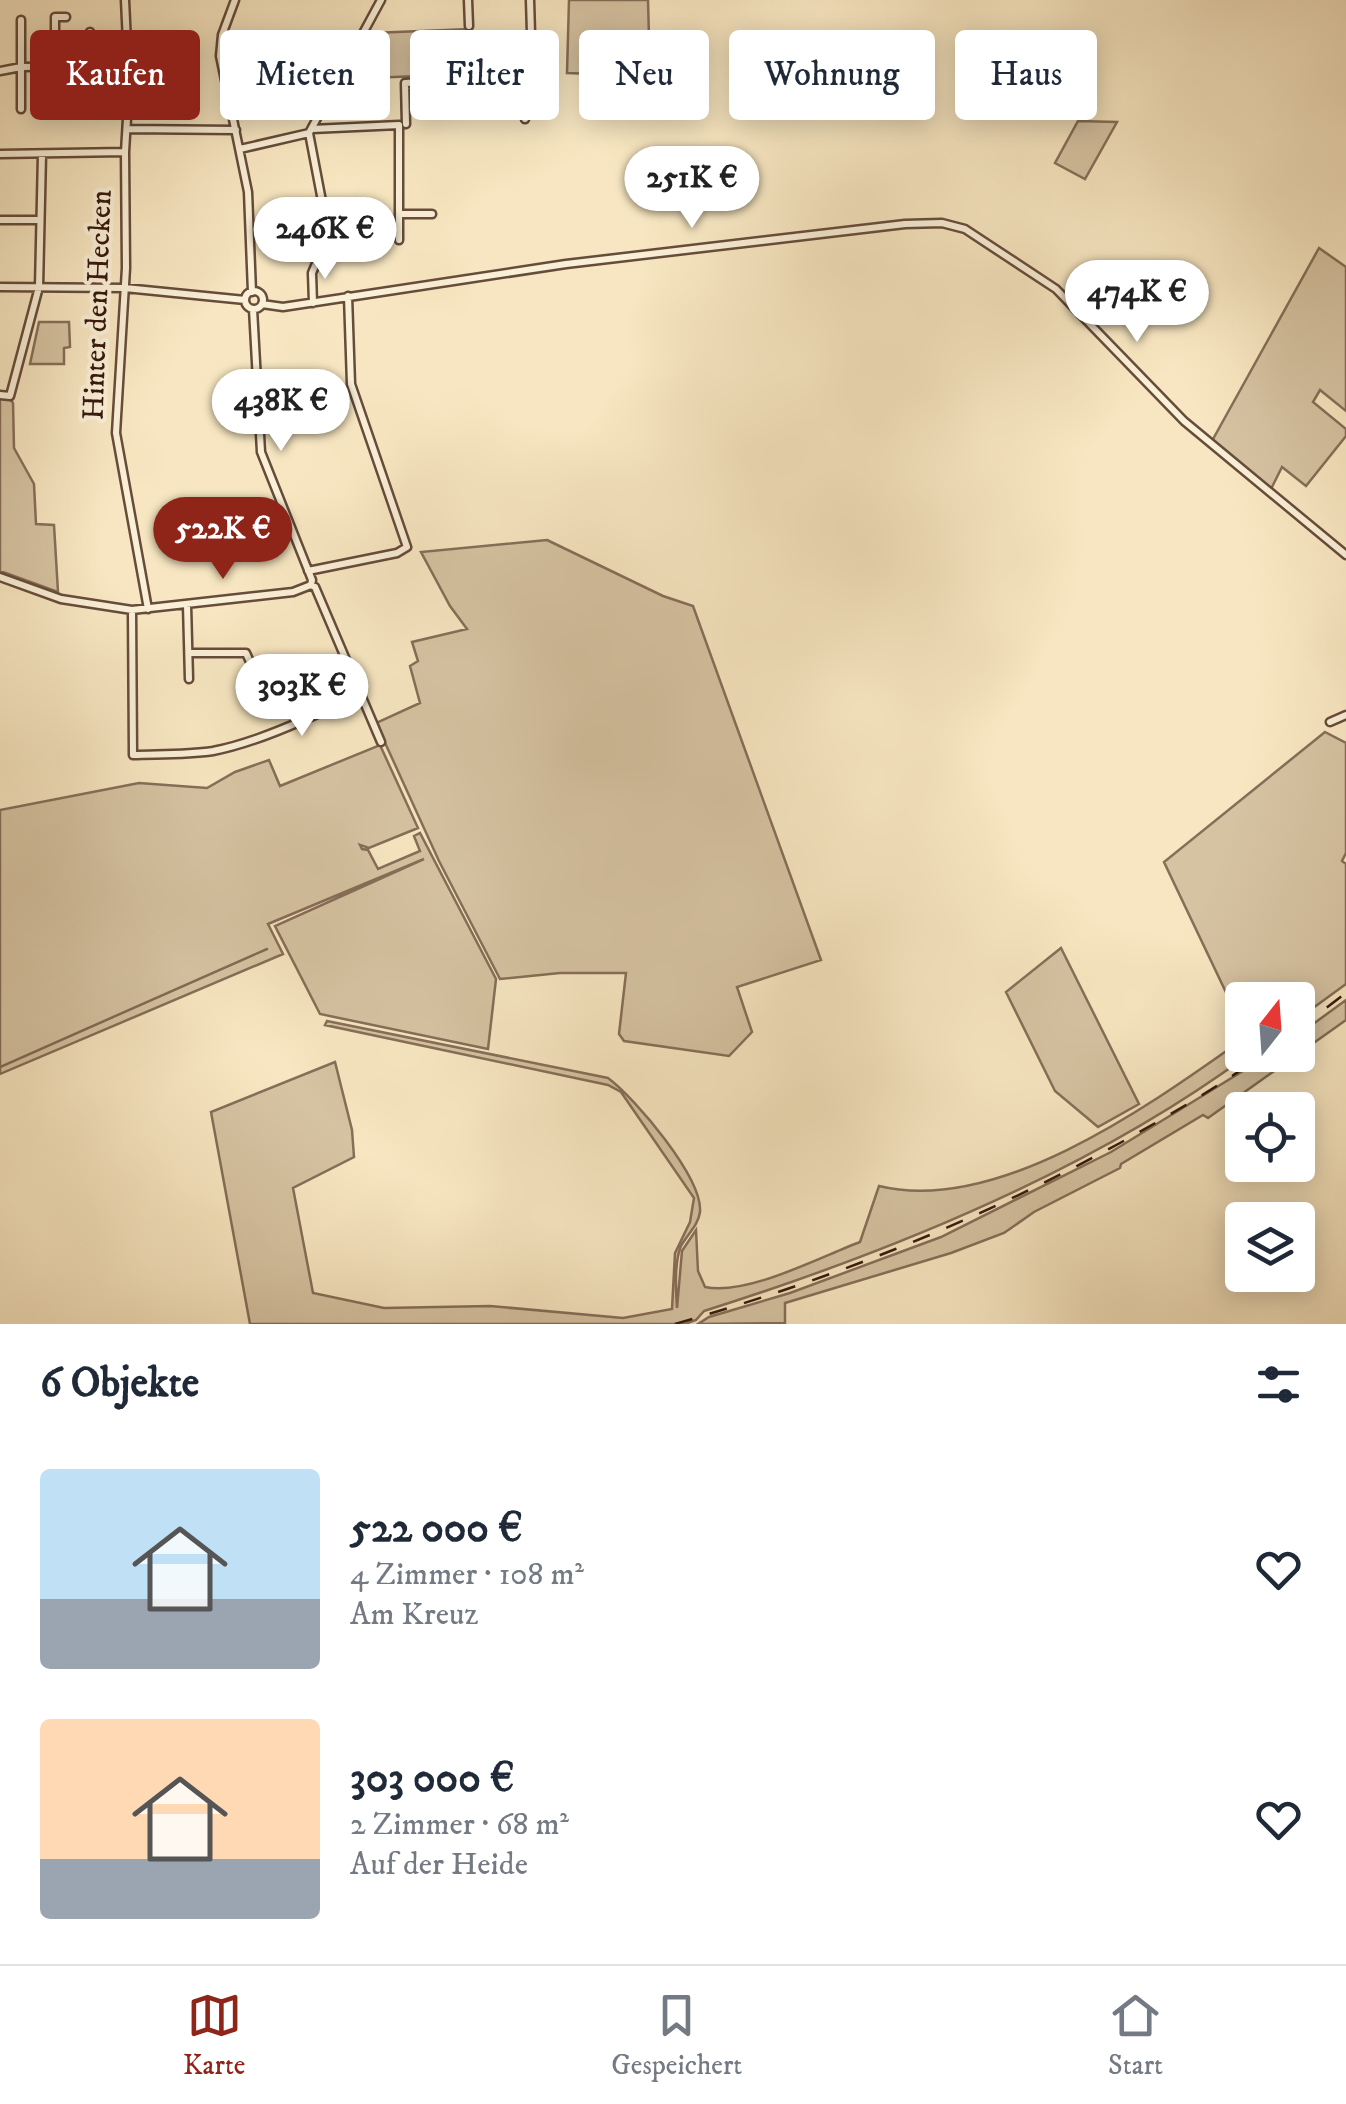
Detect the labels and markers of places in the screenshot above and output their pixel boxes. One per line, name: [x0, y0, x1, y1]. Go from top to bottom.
pin: 251K €: [611, 146, 773, 231]
pin: 246K €: [244, 197, 406, 282]
pin: 474K €: [1056, 260, 1218, 345]
pin: 438K €: [200, 369, 362, 454]
pin: 522K €: [142, 497, 304, 582]
pin: 303K €: [221, 654, 383, 739]

